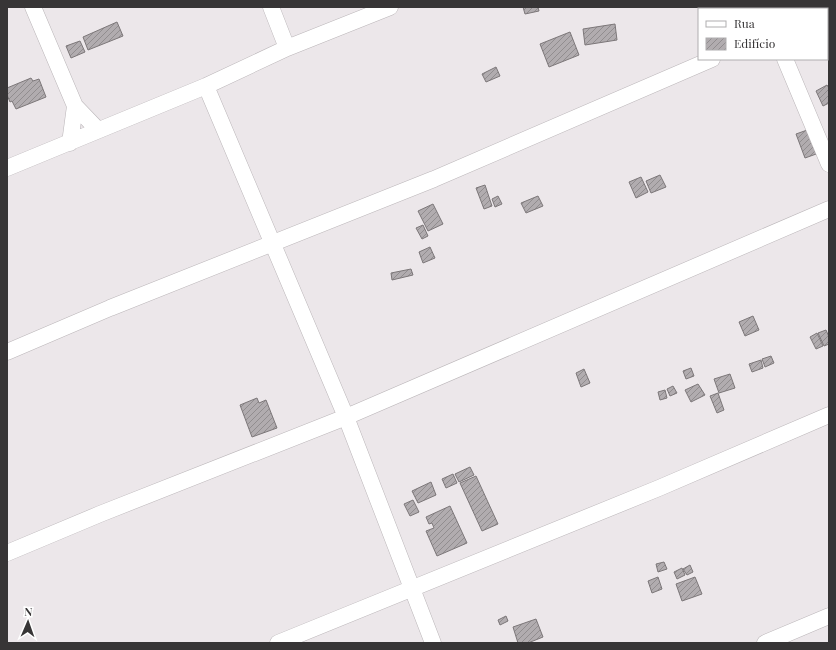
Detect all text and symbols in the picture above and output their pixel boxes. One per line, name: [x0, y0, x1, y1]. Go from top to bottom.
legend: [698, 8, 828, 60]
text: Rua: [734, 15, 755, 31]
text: Edifício: [734, 35, 776, 51]
north arrow: [8, 602, 48, 642]
text: N: [24, 604, 33, 619]

